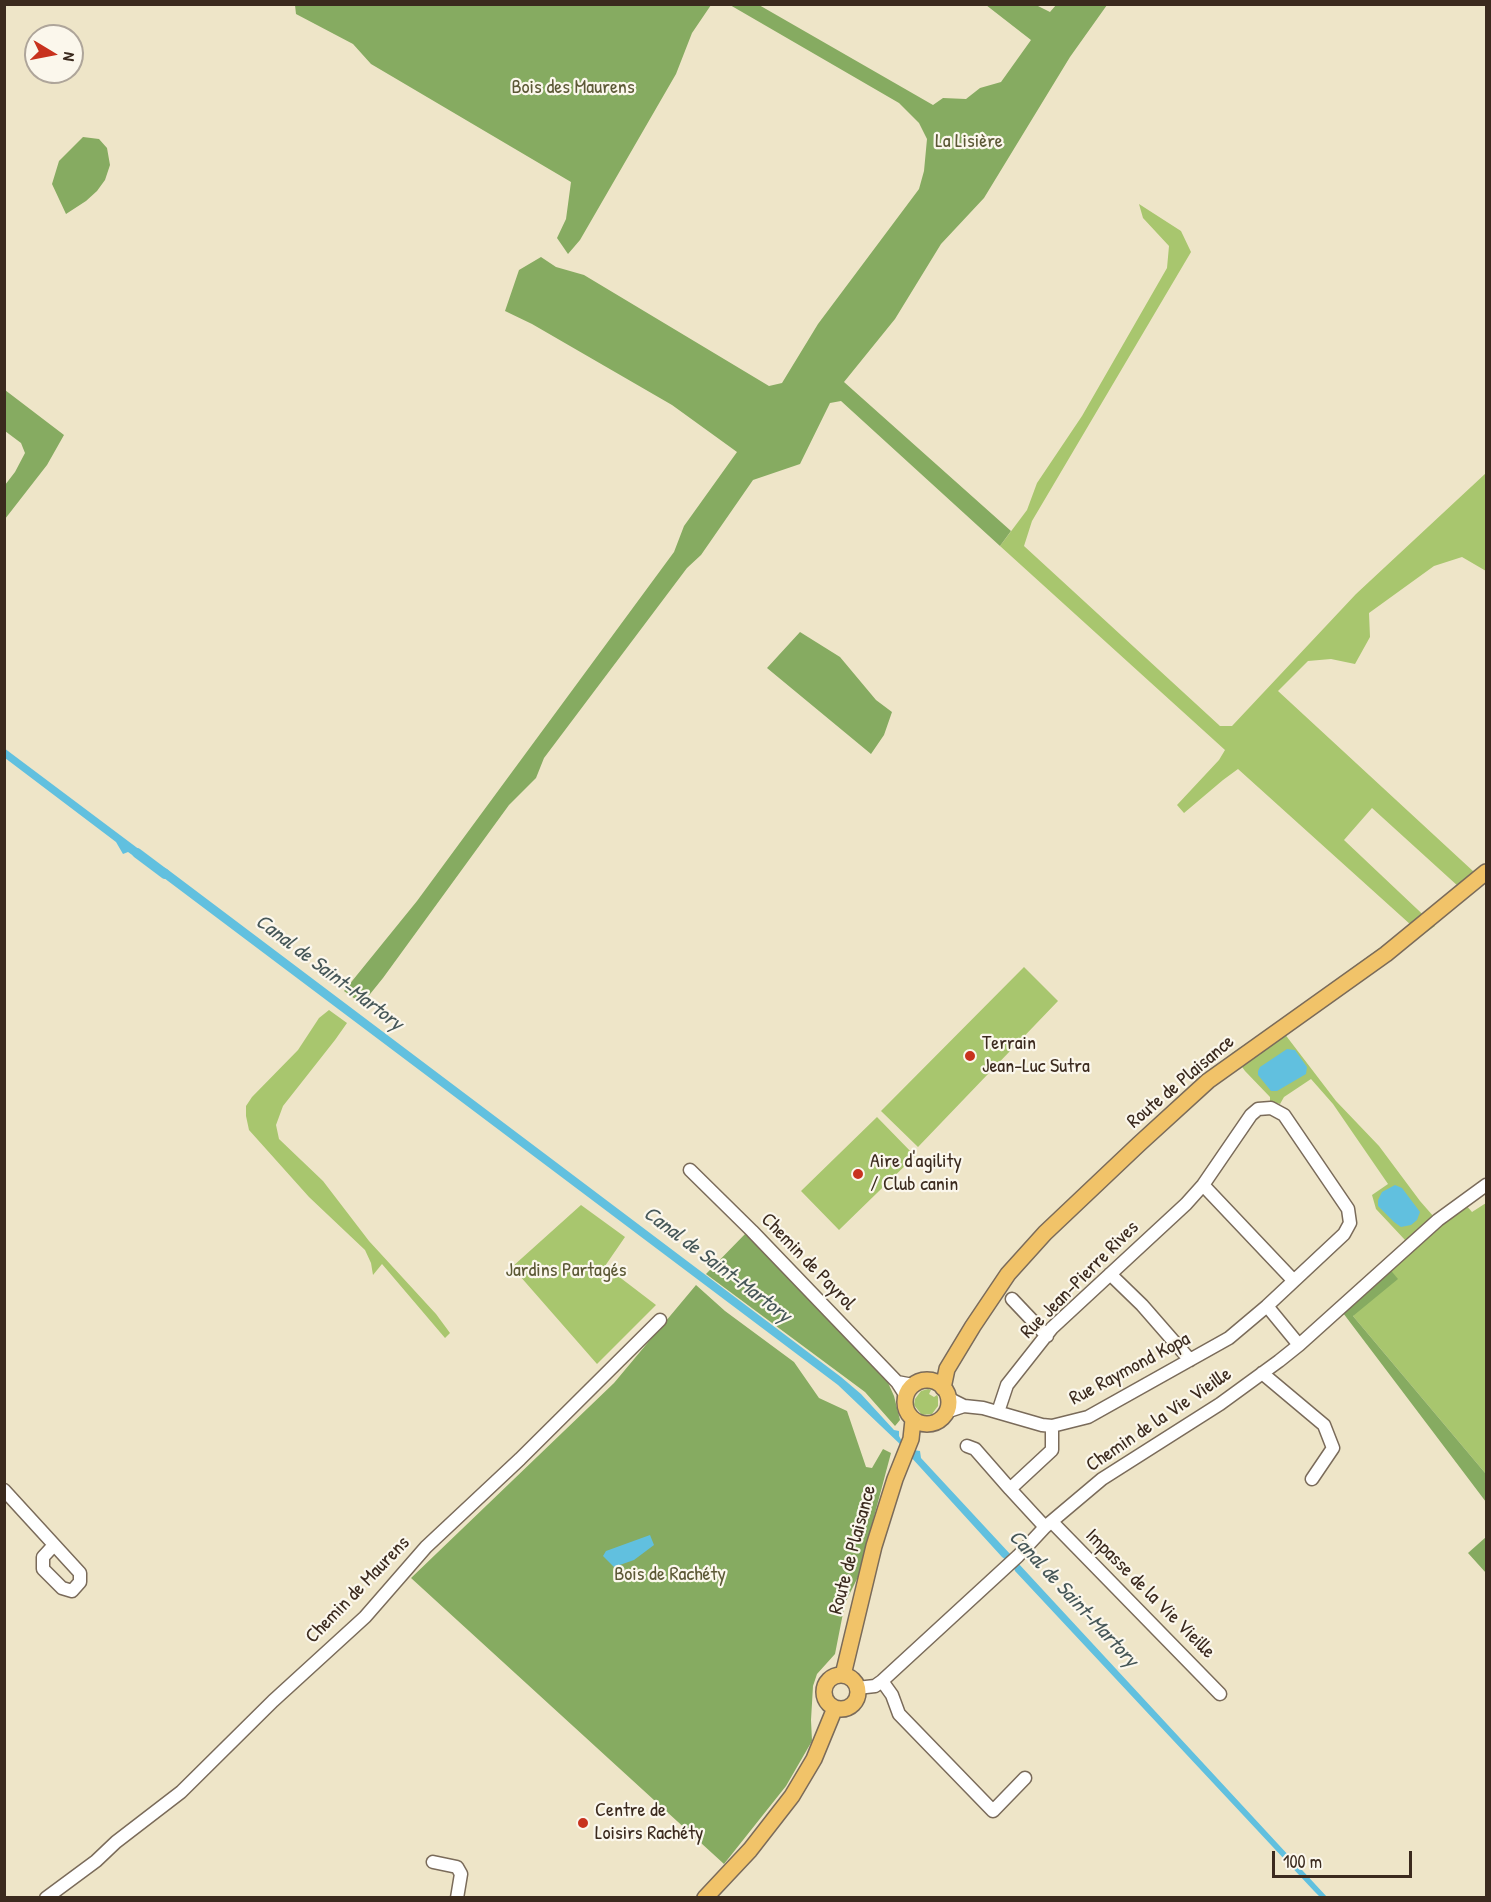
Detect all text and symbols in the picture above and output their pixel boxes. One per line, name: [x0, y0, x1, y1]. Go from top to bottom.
north arrow: [24, 24, 84, 84]
text: N: [58, 51, 81, 63]
park label: Bois des Maurens: [511, 76, 635, 100]
park label: La Lisière: [935, 130, 1003, 154]
water label: Canal de Saint-Martory: [250, 909, 408, 1037]
street label: Route de Plaisance: [1123, 1030, 1239, 1134]
place label: Terrain Jean-Luc Sutra: [982, 1032, 1090, 1079]
marker: Terrain Jean-Luc Sutra: [963, 1049, 977, 1063]
place label: Aire d'agility / Club canin: [870, 1150, 962, 1197]
marker: Aire d'agility / Club canin: [851, 1167, 865, 1181]
water label: Canal de Saint-Martory: [638, 1201, 796, 1329]
street label: Chemin de Payrol: [755, 1208, 861, 1316]
street label: Rue Jean-Pierre Rives: [1016, 1216, 1144, 1344]
park label: Jardins Partagés: [506, 1259, 626, 1283]
street label: Rue Raymond Kopa: [1066, 1327, 1194, 1411]
street label: Chemin de la Vie Vieille: [1082, 1362, 1236, 1478]
street label: Route de Plaisance: [824, 1483, 882, 1617]
street label: Impasse de la Vie Vieille: [1080, 1524, 1220, 1664]
water label: Canal de Saint-Martory: [1003, 1525, 1143, 1673]
street label: Chemin de Maurens: [301, 1531, 415, 1649]
park label: Bois de Rachéty: [614, 1563, 726, 1587]
place label: Centre de Loisirs Rachéty: [595, 1799, 704, 1846]
marker: Centre de Loisirs Rachéty: [576, 1816, 590, 1830]
scale bar: [1275, 1839, 1414, 1877]
text: 100 m: [1283, 1849, 1322, 1874]

